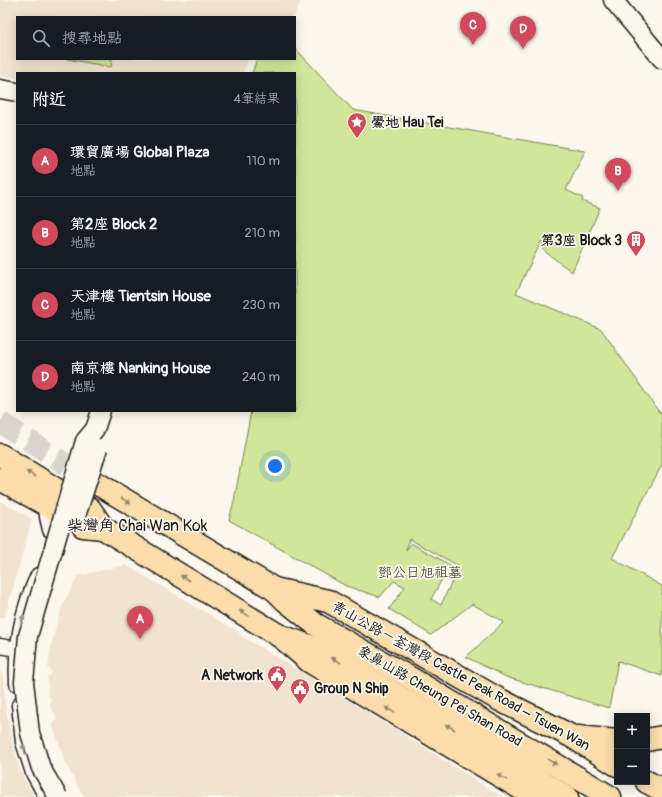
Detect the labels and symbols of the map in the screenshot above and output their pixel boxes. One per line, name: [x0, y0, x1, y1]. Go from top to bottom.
pin: C: [460, 12, 486, 45]
pin: D: [510, 16, 536, 49]
place icon: 鱟地 Hau Tei: [346, 111, 368, 139]
place label: 鱟地 Hau Tei: [371, 114, 444, 131]
pin: B: [605, 158, 631, 191]
building icon: 第3座 Block 3: [625, 229, 647, 257]
place label: 第3座 Block 3: [541, 232, 622, 249]
your location: [265, 456, 285, 476]
one-way arrow: [25, 470, 37, 477]
one-way arrow: [120, 498, 132, 505]
district label: 柴灣角 Chai Wan Kok: [67, 516, 208, 536]
park label: 鄧公日旭祖墓: [378, 564, 462, 581]
one-way arrow: [179, 574, 191, 581]
street label: 青山公路－荃灣段 Castle Peak Road – Tsuen Wan: [329, 598, 593, 754]
pin: A: [127, 606, 153, 639]
one-way arrow: [238, 610, 250, 617]
one-way arrow: [20, 614, 26, 626]
street label: 象鼻山路 Cheung Pei Shan Road: [355, 642, 525, 750]
one-way arrow: [330, 657, 342, 664]
public building icon: A Network: [266, 664, 288, 692]
place label: A Network: [201, 667, 263, 684]
public building icon: Group N Ship: [289, 677, 311, 705]
place label: Group N Ship: [314, 680, 389, 697]
one-way arrow: [384, 707, 396, 714]
one-way arrow: [444, 723, 456, 730]
one-way arrow: [21, 743, 27, 755]
one-way arrow: [547, 758, 557, 766]
one-way arrow: [496, 774, 508, 781]

